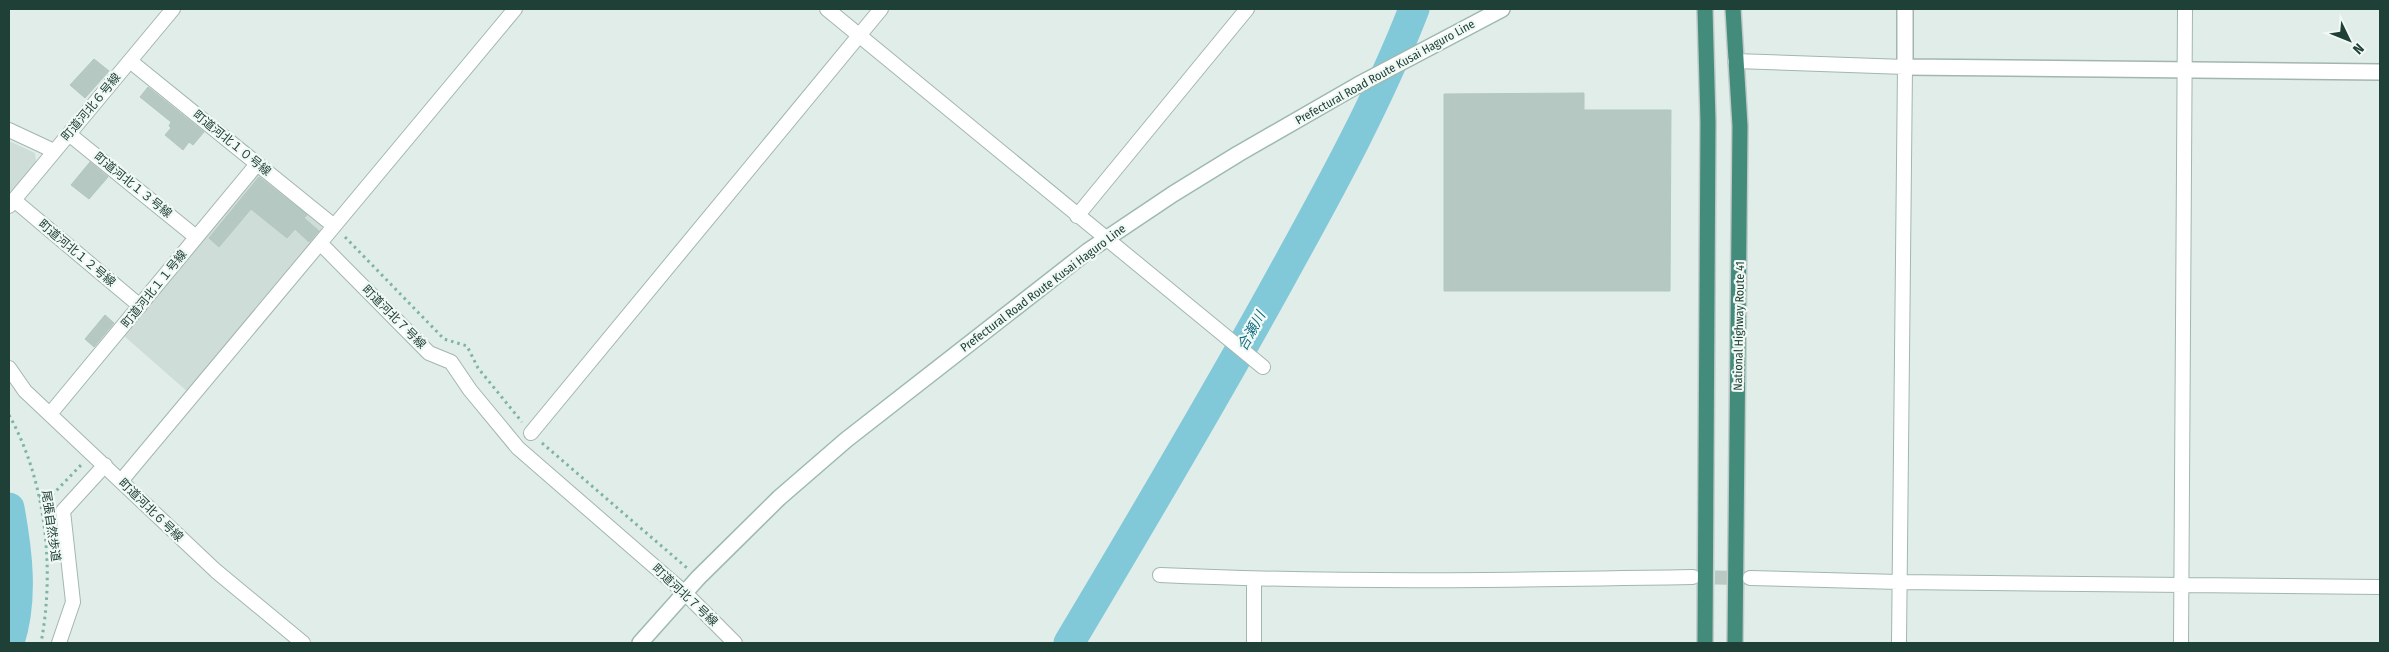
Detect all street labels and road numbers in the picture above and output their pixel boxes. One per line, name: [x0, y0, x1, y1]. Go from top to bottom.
street label: Prefectural Road Route Kusai Haguro Line: [1293, 17, 1477, 127]
street label: 町道河北６号線: [59, 70, 123, 144]
street label: 町道河北１０号線: [190, 107, 274, 179]
street label: 町道河北１３号線: [91, 149, 175, 221]
street label: 町道河北１２号線: [36, 217, 118, 289]
street label: Prefectural Road Route Kusai Haguro Line: [958, 221, 1128, 355]
street label: 町道河北１１号線: [118, 247, 190, 331]
street label: National Highway Route 41: [1731, 261, 1747, 391]
street label: 町道河北７号線: [359, 282, 429, 352]
street label: 町道河北６号線: [116, 476, 186, 544]
street label: 尾張自然歩道: [39, 489, 63, 563]
street label: 町道河北７号線: [650, 561, 720, 629]

